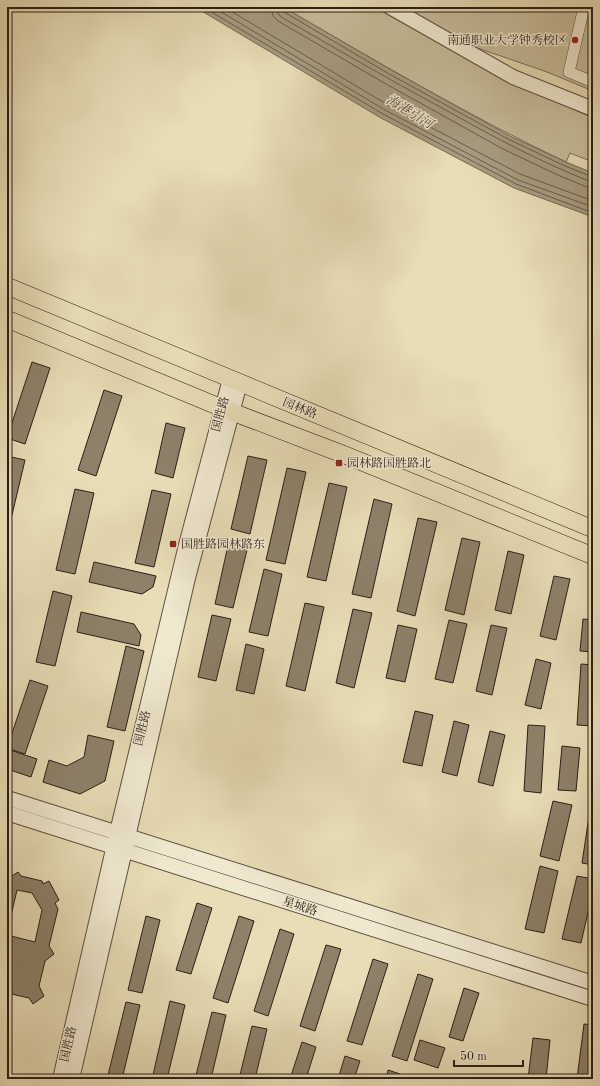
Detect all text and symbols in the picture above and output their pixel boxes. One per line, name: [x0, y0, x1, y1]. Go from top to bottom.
place label: 南通职业大学钟秀校区: [447, 33, 567, 47]
marker: 南通职业大学钟秀校区: [570, 35, 580, 45]
water label: 海港引河: [384, 92, 437, 132]
street label: 国胜路: [209, 395, 231, 433]
street label: 园林路: [281, 395, 319, 421]
place label: 园林路国胜路北: [347, 456, 431, 470]
marker: 园林路国胜路北: [334, 458, 344, 468]
place label: 国胜路园林路东: [181, 537, 265, 551]
marker: 国胜路园林路东: [168, 539, 178, 549]
street label: 国胜路: [131, 709, 153, 747]
street label: 星城路: [281, 894, 319, 918]
street label: 国胜路: [57, 1025, 79, 1063]
scale bar: [454, 1042, 523, 1068]
text: 50 m: [460, 1050, 487, 1063]

